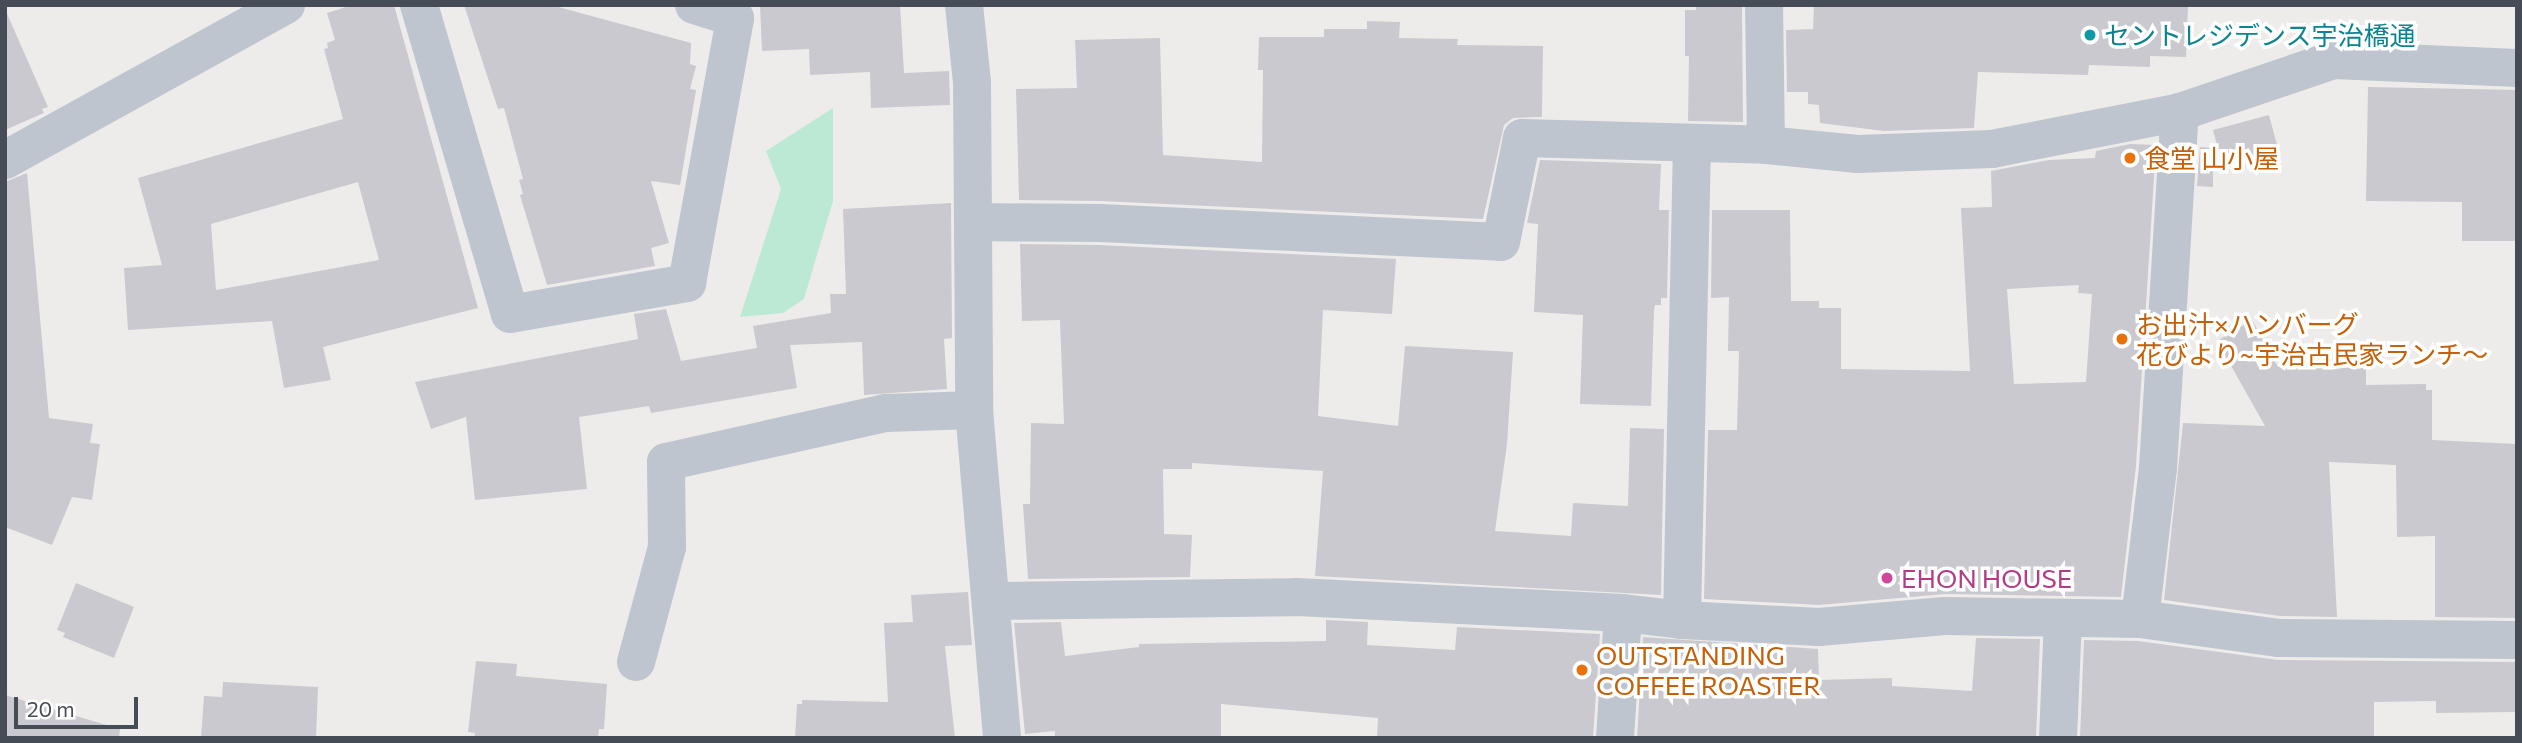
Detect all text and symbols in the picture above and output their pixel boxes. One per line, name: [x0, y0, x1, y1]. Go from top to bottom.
place label: セントレジデンス宇治橋通: [2104, 19, 2416, 51]
marker: セントレジデンス宇治橋通: [2082, 27, 2098, 43]
place label: 食堂 山小屋: [2144, 142, 2279, 174]
marker: 食堂 山小屋: [2122, 150, 2138, 166]
place label: お出汁×ハンバーグ 花びより~宇治古民家ランチ～: [2136, 308, 2489, 370]
marker: お出汁×ハンバーグ 花びより~宇治古民家ランチ～: [2114, 331, 2130, 347]
place label: EHON HOUSE: [1901, 562, 2072, 594]
marker: EHON HOUSE: [1879, 570, 1895, 586]
place label: OUTSTANDING COFFEE ROASTER: [1596, 639, 1821, 700]
marker: OUTSTANDING COFFEE ROASTER: [1574, 662, 1590, 678]
scale bar: [18, 684, 142, 728]
text: 20 m: [27, 696, 75, 721]

